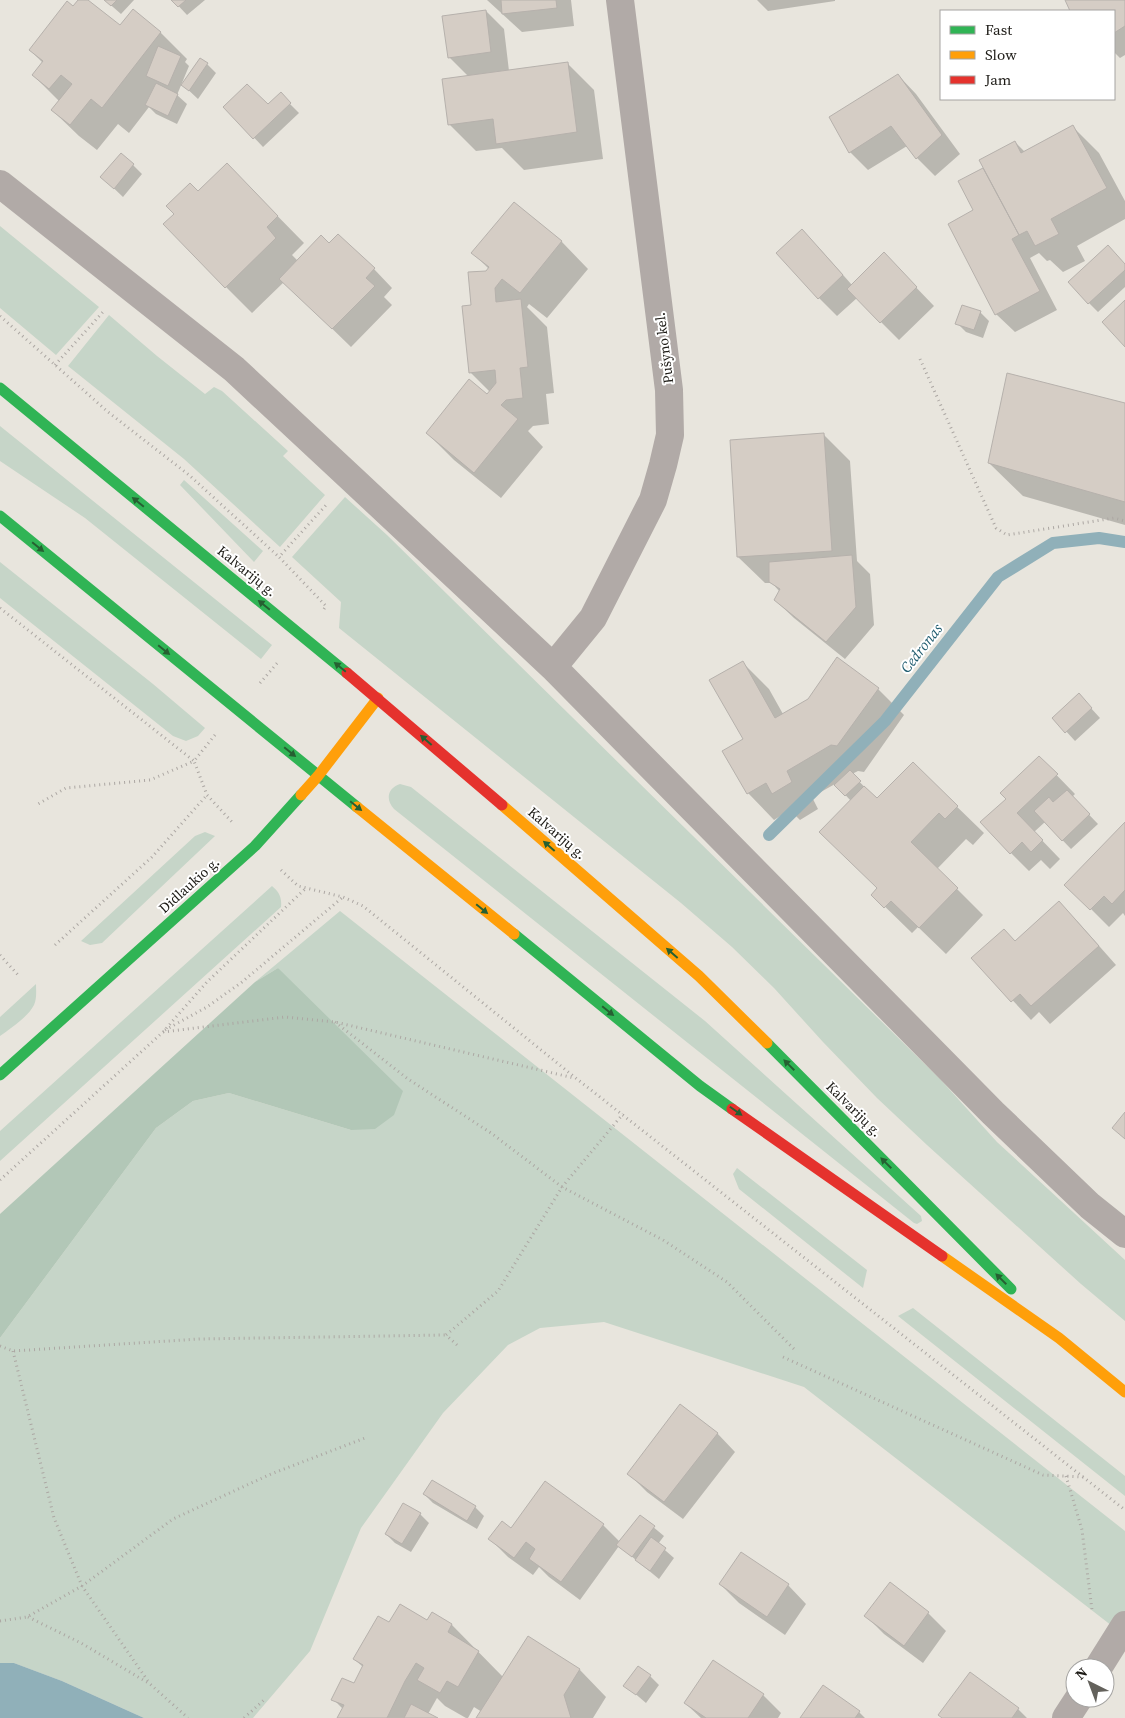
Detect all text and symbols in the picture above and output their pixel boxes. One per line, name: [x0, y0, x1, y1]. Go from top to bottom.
legend: [940, 10, 1115, 100]
text: Fast: [985, 19, 1012, 40]
text: Slow: [985, 44, 1017, 65]
text: Jam: [984, 69, 1012, 90]
street label: Pušyno kel.: [650, 311, 678, 385]
one-way arrow: [132, 496, 145, 507]
one-way arrow: [31, 541, 44, 552]
street label: Kalvarijų g.: [213, 541, 281, 601]
one-way arrow: [258, 599, 271, 610]
water label: Cedronas: [895, 618, 947, 677]
one-way arrow: [157, 644, 170, 655]
one-way arrow: [334, 662, 347, 673]
one-way arrow: [420, 734, 432, 746]
one-way arrow: [283, 747, 296, 758]
one-way arrow: [349, 801, 362, 812]
street label: Kalvarijų g.: [524, 802, 590, 864]
one-way arrow: [543, 840, 555, 852]
street label: Didlaukio g.: [154, 852, 224, 918]
one-way arrow: [475, 903, 488, 914]
one-way arrow: [665, 947, 678, 958]
one-way arrow: [601, 1006, 614, 1017]
one-way arrow: [783, 1059, 795, 1071]
street label: Kalvarijų g.: [822, 1077, 886, 1141]
one-way arrow: [729, 1106, 743, 1116]
one-way arrow: [881, 1157, 893, 1169]
one-way arrow: [995, 1273, 1007, 1285]
north arrow: [1065, 1658, 1115, 1708]
text: N: [1071, 1662, 1092, 1684]

